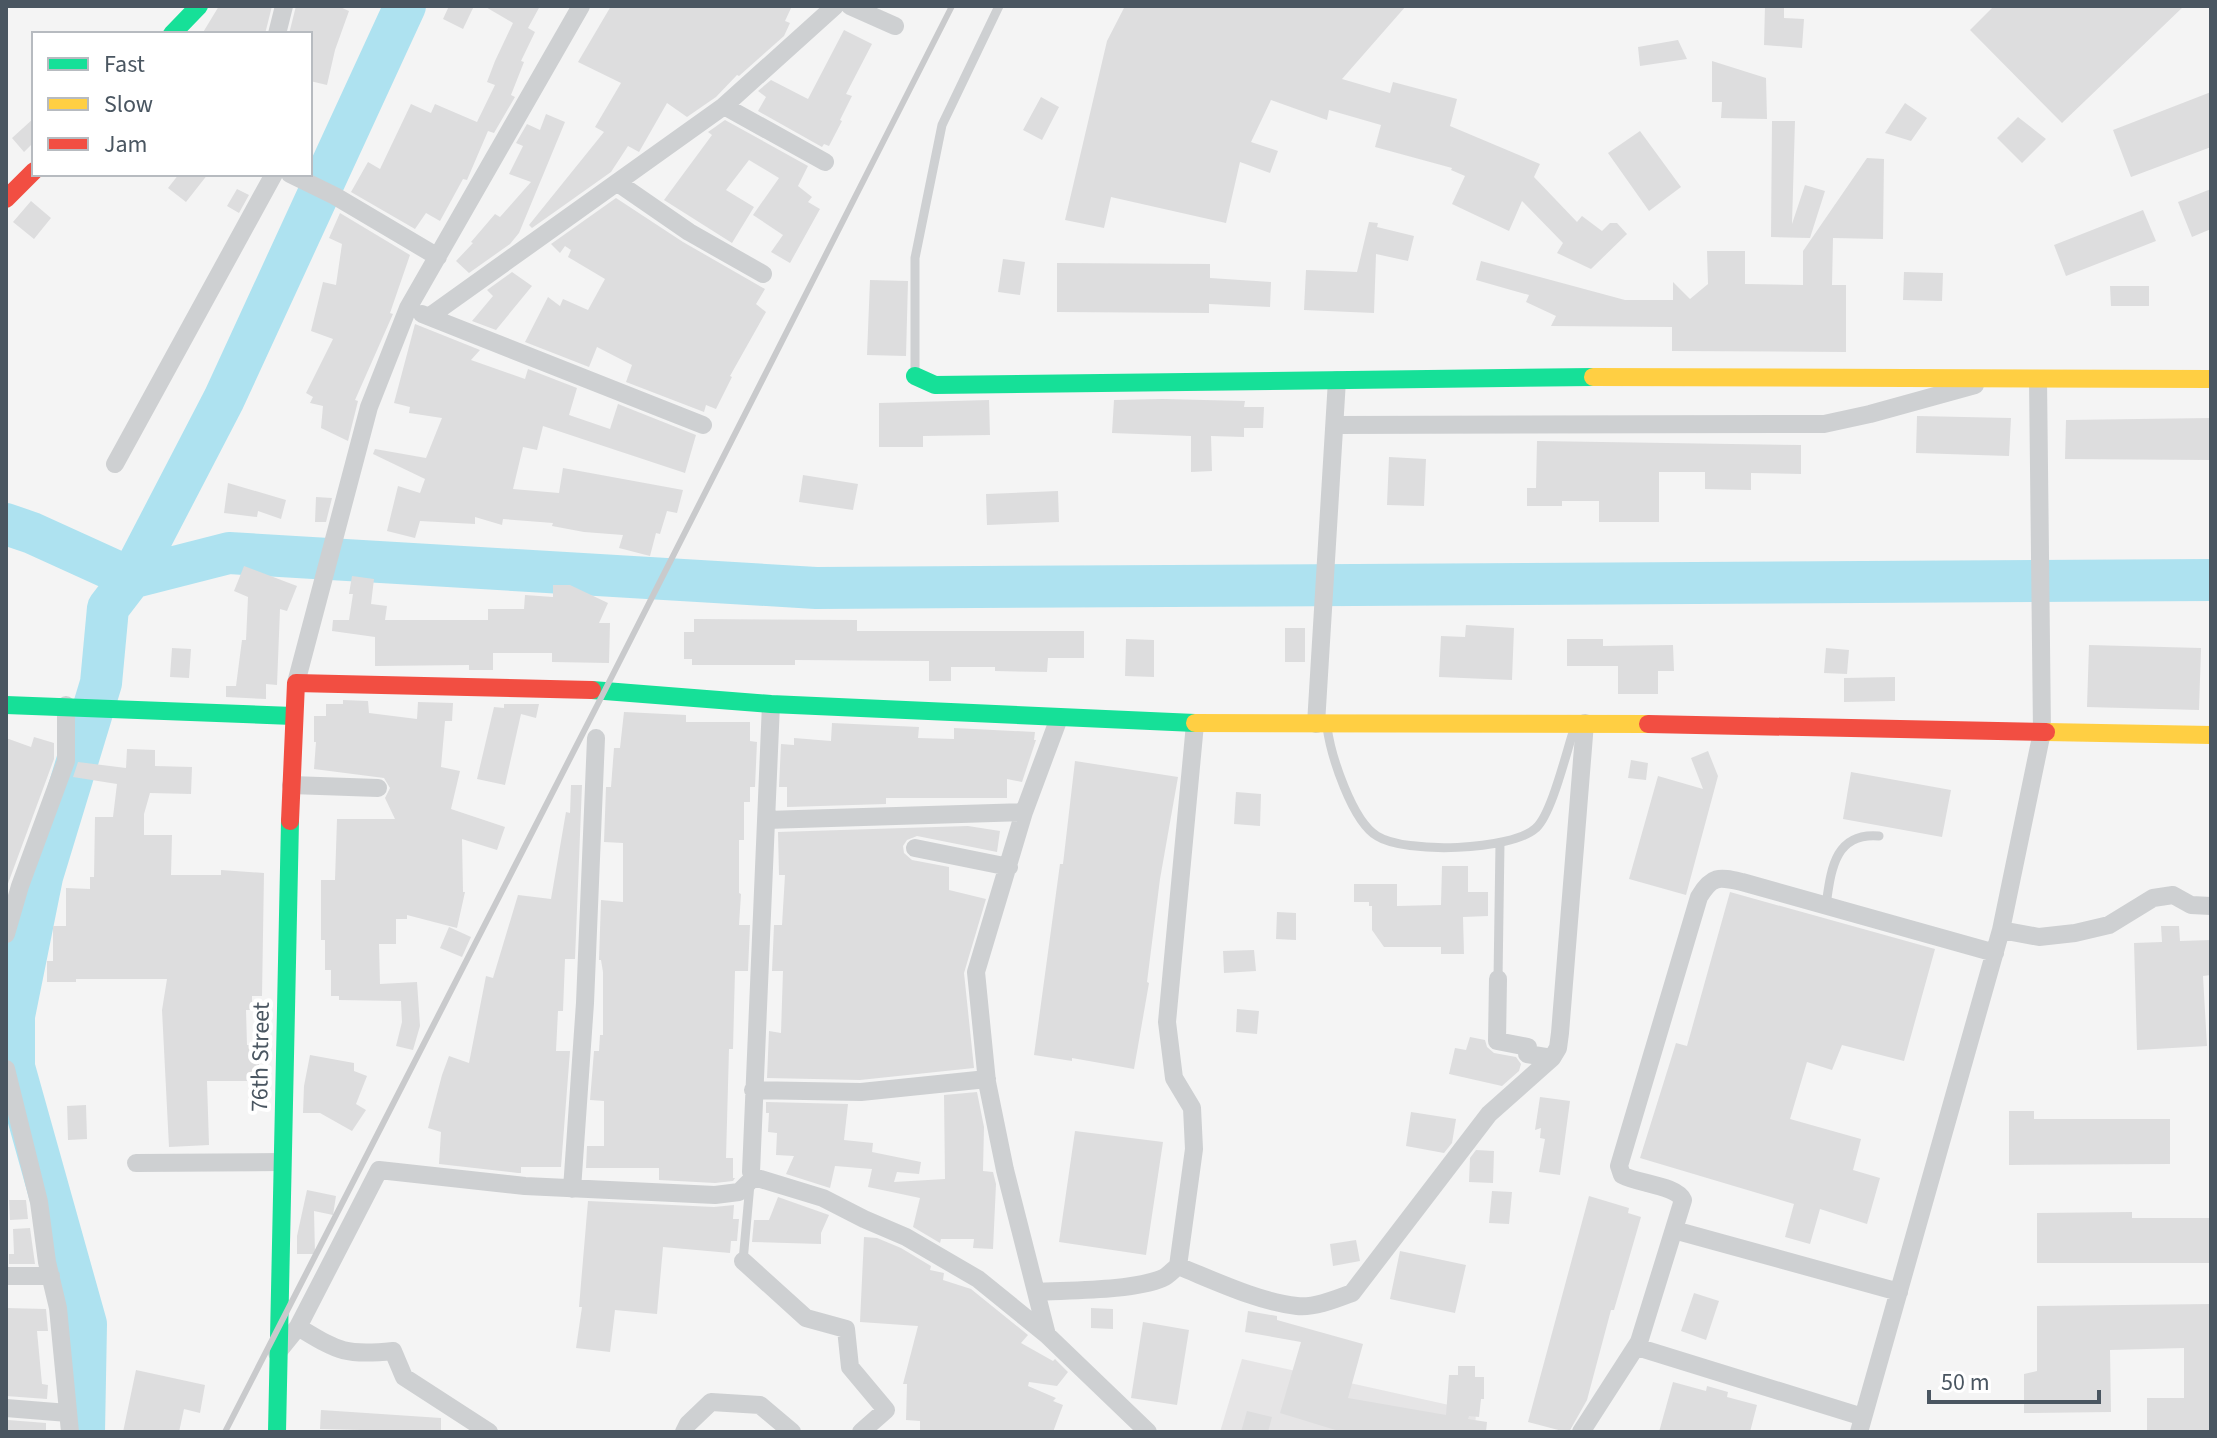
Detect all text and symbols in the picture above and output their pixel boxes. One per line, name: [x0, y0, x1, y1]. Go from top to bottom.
legend: [32, 32, 312, 176]
text: Fast: [104, 47, 145, 82]
text: Slow: [104, 87, 153, 122]
text: Jam: [104, 127, 148, 162]
street label: 76th Street: [242, 1002, 279, 1112]
scale bar: [1929, 1354, 2099, 1404]
text: 50 m: [1941, 1365, 1990, 1400]

